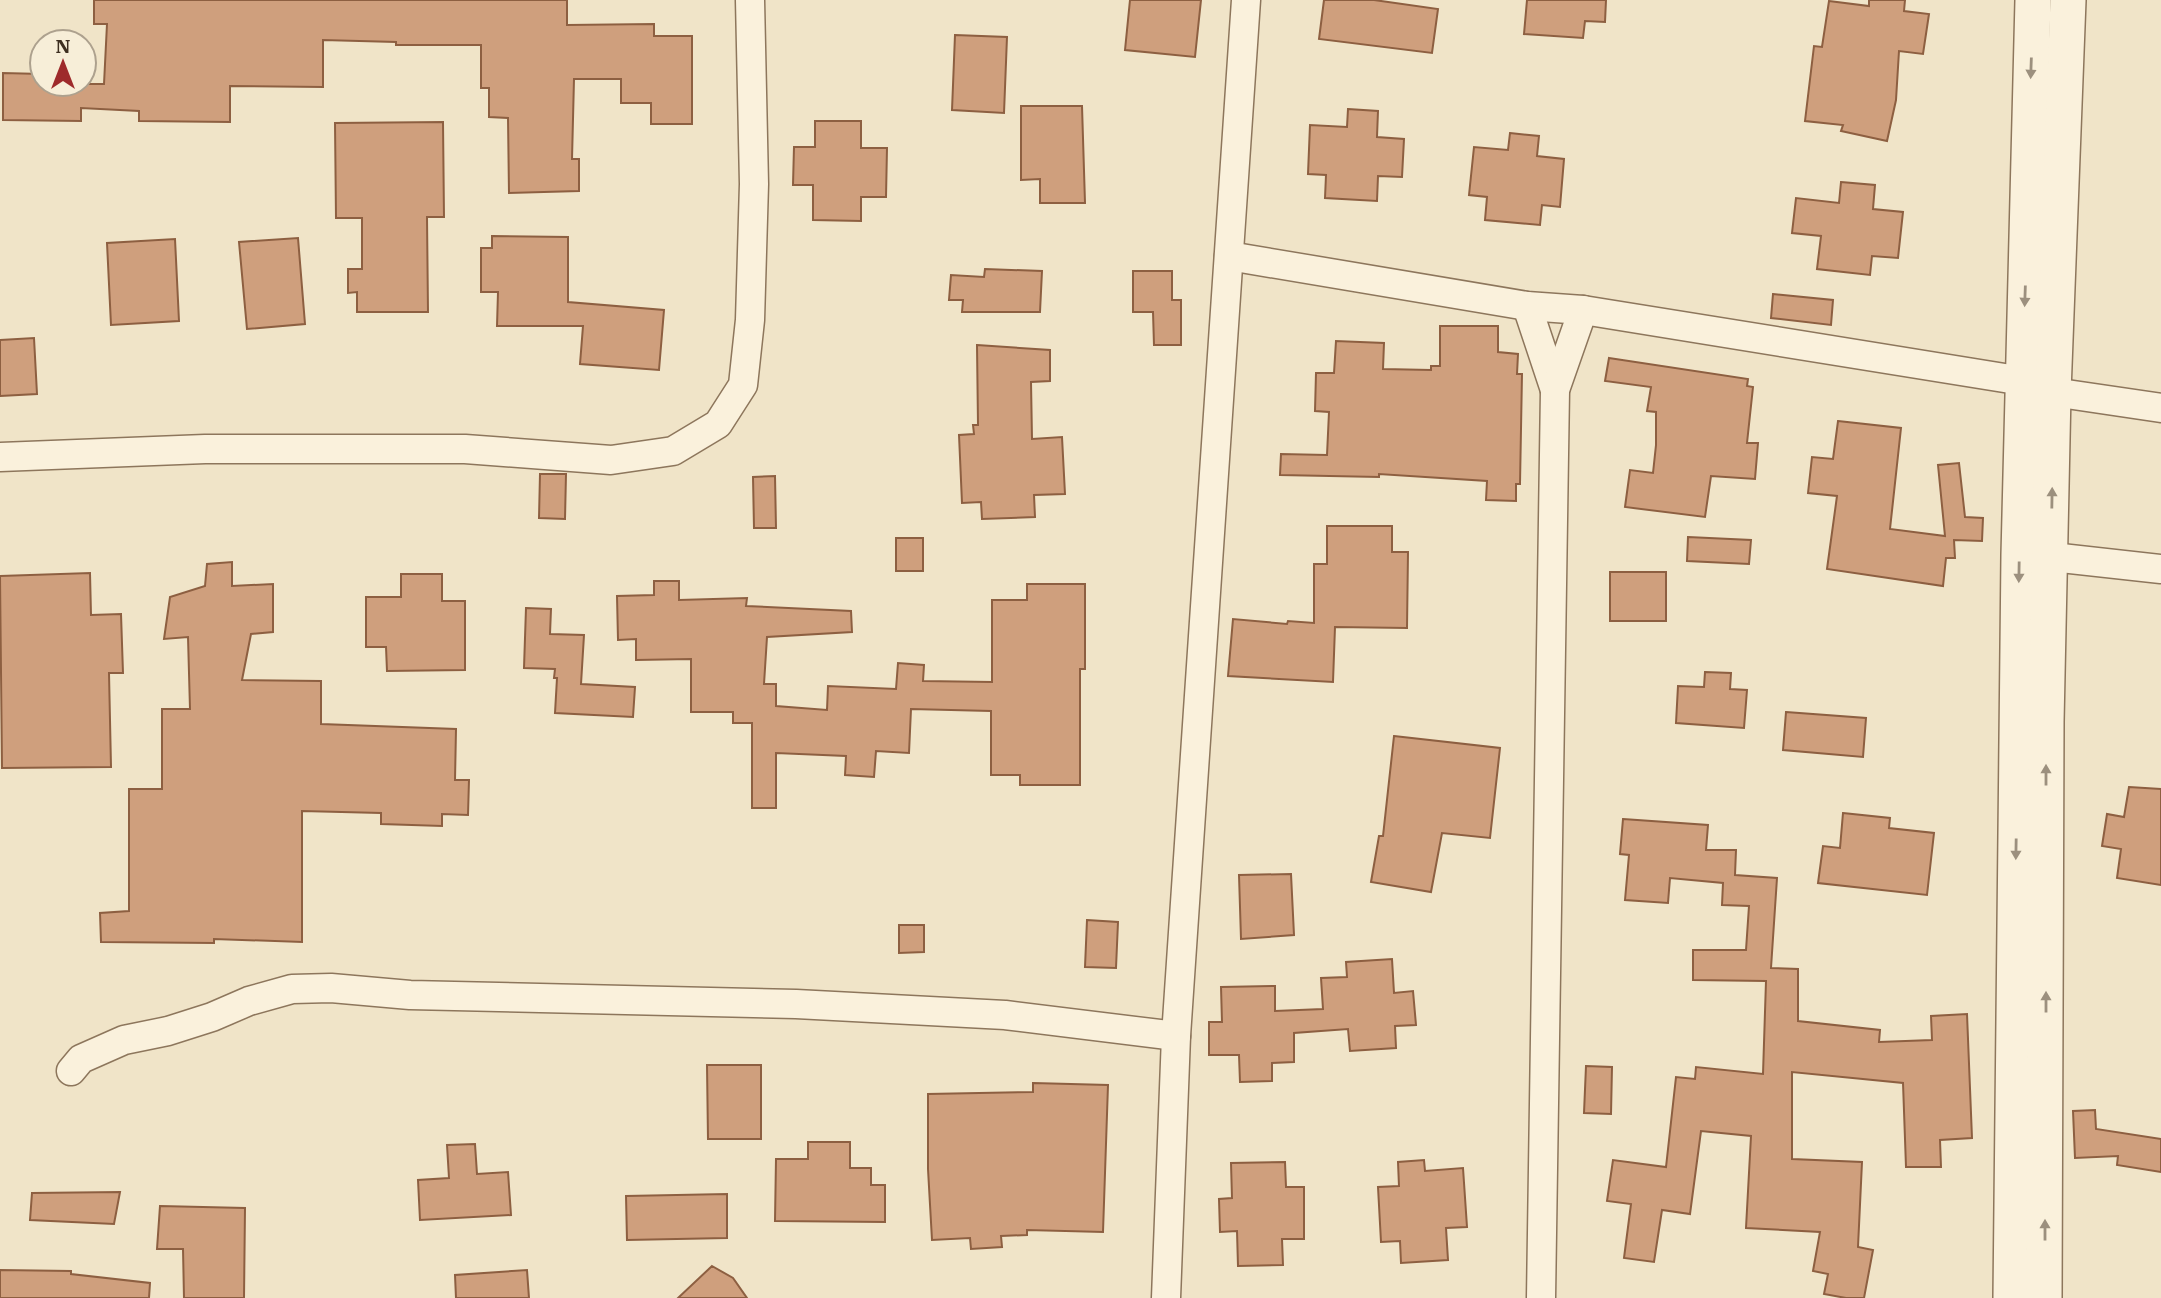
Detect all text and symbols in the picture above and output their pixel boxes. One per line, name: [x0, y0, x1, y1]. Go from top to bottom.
north arrow: [28, 28, 98, 98]
text: N: [55, 34, 71, 58]
one-way arrow: [2026, 57, 2037, 79]
one-way arrow: [2019, 285, 2031, 307]
one-way arrow: [2046, 487, 2058, 509]
one-way arrow: [2013, 561, 2025, 583]
one-way arrow: [2040, 764, 2052, 786]
one-way arrow: [2010, 838, 2022, 860]
one-way arrow: [2040, 991, 2051, 1013]
one-way arrow: [2039, 1219, 2051, 1241]

